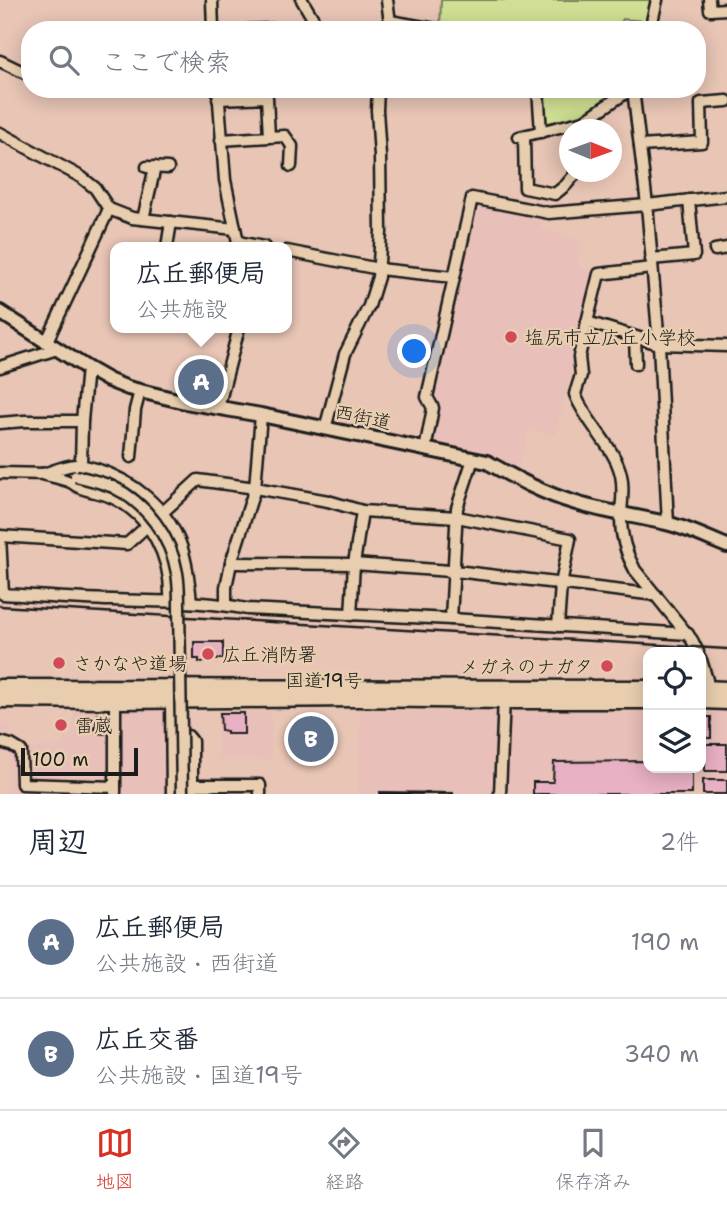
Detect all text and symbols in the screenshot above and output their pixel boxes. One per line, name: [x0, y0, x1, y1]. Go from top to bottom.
search box: [21, 21, 706, 98]
icon: search: [45, 41, 83, 79]
text: ここで検索: [101, 44, 231, 79]
north arrow: [559, 119, 622, 182]
popup: [110, 242, 292, 333]
text: 広丘郵便局: [136, 255, 266, 290]
text: 公共施設: [136, 294, 228, 324]
place label: 塩尻市立広丘小学校: [525, 325, 696, 350]
marker: 塩尻市立広丘小学校: [503, 329, 519, 345]
your location: [397, 334, 431, 368]
pin: A: [178, 356, 224, 408]
street label: 西街道: [333, 399, 393, 435]
place label: 広丘消防署: [222, 642, 317, 667]
marker: 広丘消防署: [200, 646, 216, 662]
map controls: [643, 647, 706, 773]
button: locate: [643, 647, 706, 710]
place label: さかなや道場: [73, 651, 187, 676]
place label: メガネのナガタ: [460, 654, 593, 679]
marker: さかなや道場: [51, 655, 67, 671]
marker: メガネのナガタ: [599, 658, 615, 674]
street label: 国道19号: [285, 668, 363, 693]
button: layers: [643, 710, 706, 773]
place label: 雷蔵: [75, 713, 113, 738]
pin: B: [288, 713, 334, 765]
marker: 雷蔵: [53, 717, 69, 733]
scale bar: [21, 745, 138, 777]
text: 100 m: [32, 747, 89, 772]
text: 周辺: [28, 821, 88, 862]
text: 2件: [660, 827, 699, 857]
text: 広丘郵便局: [95, 909, 225, 944]
text: A: [42, 927, 60, 957]
text: 190 m: [631, 927, 699, 957]
text: 公共施設 · 西街道: [95, 948, 278, 978]
text: 広丘交番: [95, 1021, 199, 1056]
text: B: [44, 1039, 58, 1069]
text: 340 m: [624, 1039, 699, 1069]
text: 公共施設 · 国道19号: [95, 1060, 303, 1090]
tab: 地図: [96, 1124, 134, 1194]
tab: 経路: [325, 1124, 363, 1194]
tab: 保存済み: [555, 1124, 631, 1194]

